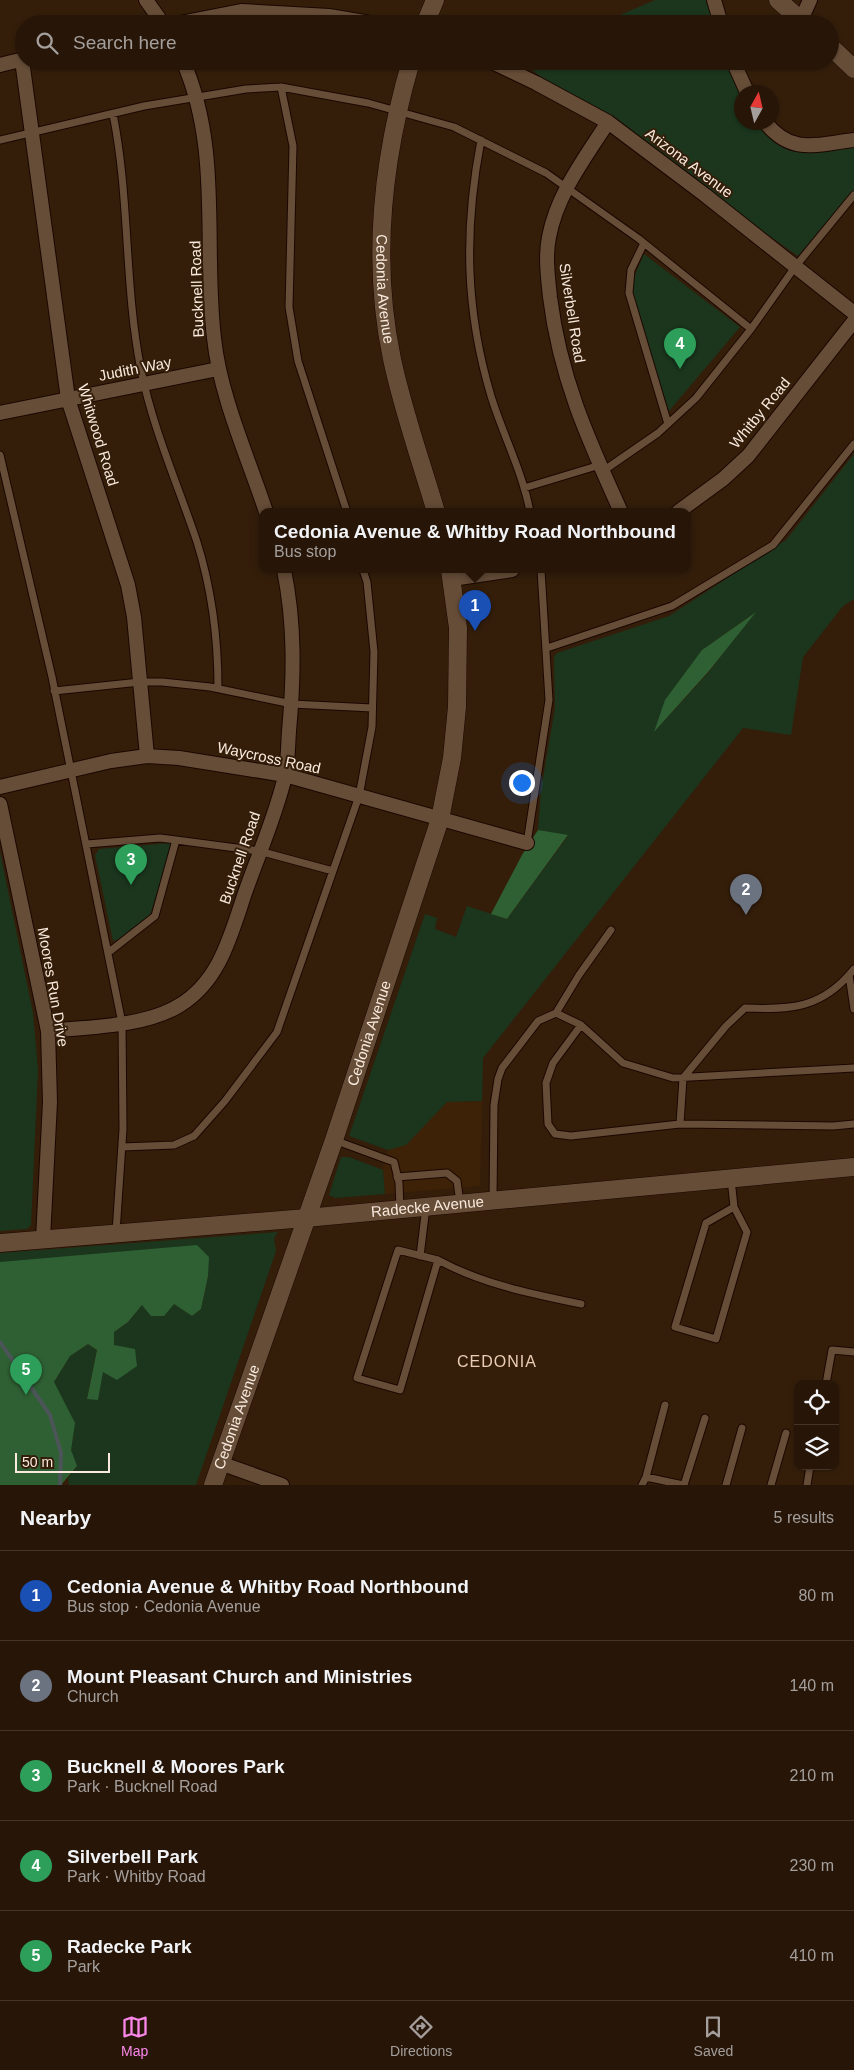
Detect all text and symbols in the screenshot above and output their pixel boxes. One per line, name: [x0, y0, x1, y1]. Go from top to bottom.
search box: [15, 15, 839, 70]
icon: search: [33, 29, 61, 57]
text: Search here: [73, 32, 177, 53]
north arrow: [734, 85, 779, 130]
street label: Arizona Avenue: [642, 124, 736, 201]
street label: Cedonia Avenue: [373, 234, 398, 345]
street label: Bucknell Road: [186, 240, 207, 338]
street label: Silverbell Road: [556, 262, 589, 364]
pin: 4: [664, 328, 696, 369]
street label: Judith Way: [97, 353, 173, 384]
street label: Whitby Road: [726, 374, 793, 451]
street label: Whitwood Road: [75, 382, 122, 488]
popup: [259, 508, 691, 573]
text: Cedonia Avenue & Whitby Road Northbound: [274, 521, 676, 542]
text: Bus stop: [274, 543, 336, 560]
pin: 1: [459, 590, 491, 631]
street label: Waycross Road: [216, 738, 322, 777]
your location: [509, 770, 535, 796]
street label: Bucknell Road: [216, 809, 263, 906]
pin: 3: [115, 844, 147, 885]
pin: 2: [730, 874, 762, 915]
street label: Moores Run Drive: [35, 926, 72, 1048]
street label: Cedonia Avenue: [343, 978, 394, 1088]
street label: Radecke Avenue: [370, 1192, 485, 1220]
district label: CEDONIA: [457, 1353, 537, 1370]
pin: 5: [10, 1354, 42, 1395]
street label: Cedonia Avenue: [210, 1362, 263, 1472]
map controls: [794, 1380, 839, 1470]
button: locate: [794, 1380, 839, 1425]
button: layers: [794, 1425, 839, 1470]
scale bar: [15, 1450, 110, 1473]
text: 50 m: [22, 1454, 53, 1470]
text: Nearby: [20, 1506, 91, 1529]
text: 5 results: [774, 1509, 834, 1526]
text: Cedonia Avenue & Whitby Road Northbound: [67, 1576, 469, 1597]
text: 1: [32, 1587, 40, 1604]
text: 80 m: [798, 1587, 834, 1604]
text: Bus stop · Cedonia Avenue: [67, 1598, 261, 1615]
text: Mount Pleasant Church and Ministries: [67, 1666, 412, 1687]
text: 2: [32, 1677, 40, 1694]
text: 140 m: [790, 1677, 834, 1694]
text: Church: [67, 1688, 119, 1705]
text: Bucknell & Moores Park: [67, 1756, 285, 1777]
text: 3: [32, 1767, 40, 1784]
text: 210 m: [790, 1767, 834, 1784]
text: Park · Bucknell Road: [67, 1778, 217, 1795]
text: Silverbell Park: [67, 1846, 198, 1867]
text: 4: [32, 1857, 40, 1874]
text: 230 m: [790, 1857, 834, 1874]
text: Park · Whitby Road: [67, 1868, 206, 1885]
text: Radecke Park: [67, 1936, 192, 1957]
text: 5: [32, 1947, 40, 1964]
text: 410 m: [790, 1947, 834, 1964]
text: Park: [67, 1958, 100, 1975]
tab: Map: [121, 2013, 149, 2059]
tab: Directions: [390, 2013, 452, 2059]
tab: Saved: [694, 2013, 733, 2059]

